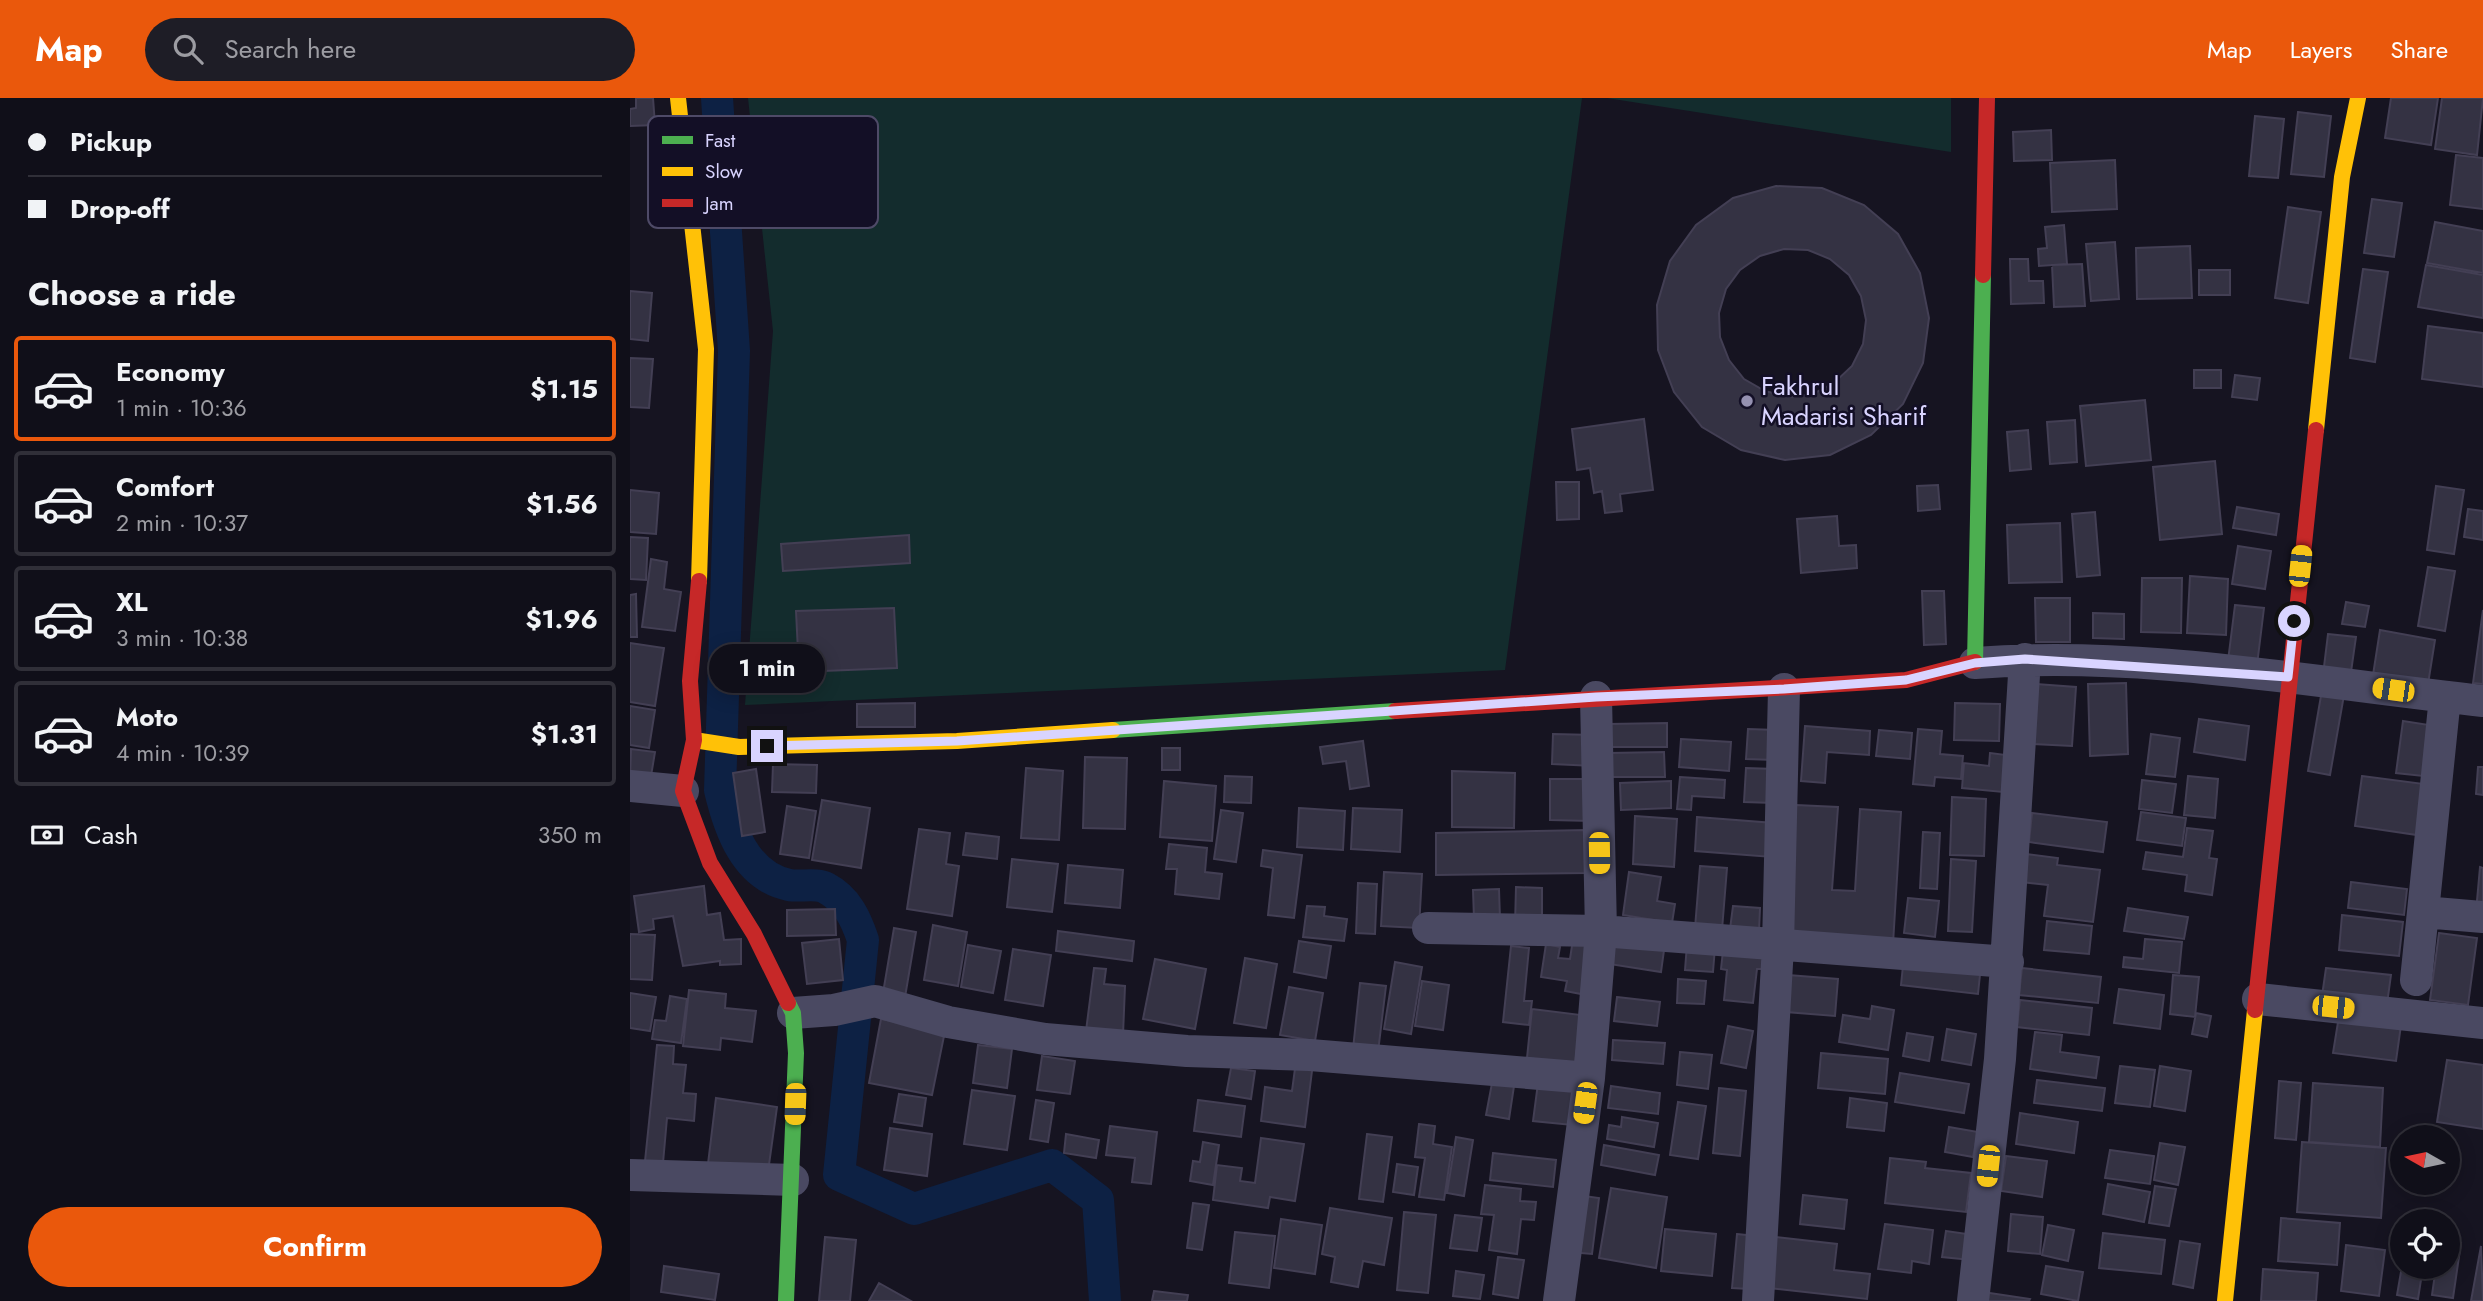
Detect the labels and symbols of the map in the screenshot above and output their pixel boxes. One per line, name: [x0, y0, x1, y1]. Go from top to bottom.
legend: [648, 116, 878, 228]
text: Fast: [705, 127, 736, 154]
text: Slow: [705, 158, 743, 185]
text: Jam: [702, 190, 734, 217]
place label: Fakhrul Madarisi Sharif: [1761, 367, 1927, 435]
marker: Fakhrul Madarisi Sharif: [1739, 393, 1755, 409]
car: [2288, 544, 2313, 588]
route start: [2278, 605, 2310, 637]
callout: 1 min: [709, 644, 825, 694]
car: [2371, 677, 2416, 703]
route end: [751, 730, 783, 762]
car: [1589, 832, 1610, 874]
car: [2312, 994, 2355, 1020]
car: [1572, 1081, 1599, 1125]
car: [784, 1083, 807, 1125]
north arrow: [2390, 1125, 2460, 1195]
car: [1976, 1144, 2001, 1188]

